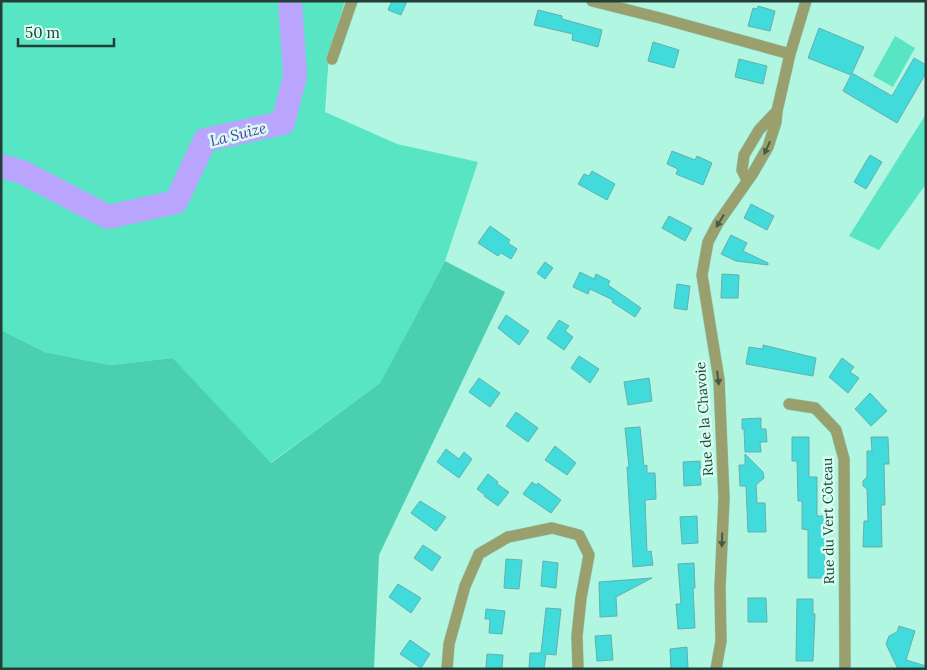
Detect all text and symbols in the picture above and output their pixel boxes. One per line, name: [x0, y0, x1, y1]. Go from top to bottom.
scale bar: [18, 15, 114, 47]
text: 50 m: [25, 23, 60, 42]
water label: La Suize: [208, 118, 268, 150]
one-way arrow: [762, 141, 770, 155]
one-way arrow: [715, 214, 724, 227]
street label: Rue de la Chavoie: [691, 361, 717, 477]
one-way arrow: [714, 371, 722, 387]
street label: Rue du Vert Côteau: [818, 457, 838, 585]
one-way arrow: [718, 533, 726, 549]

